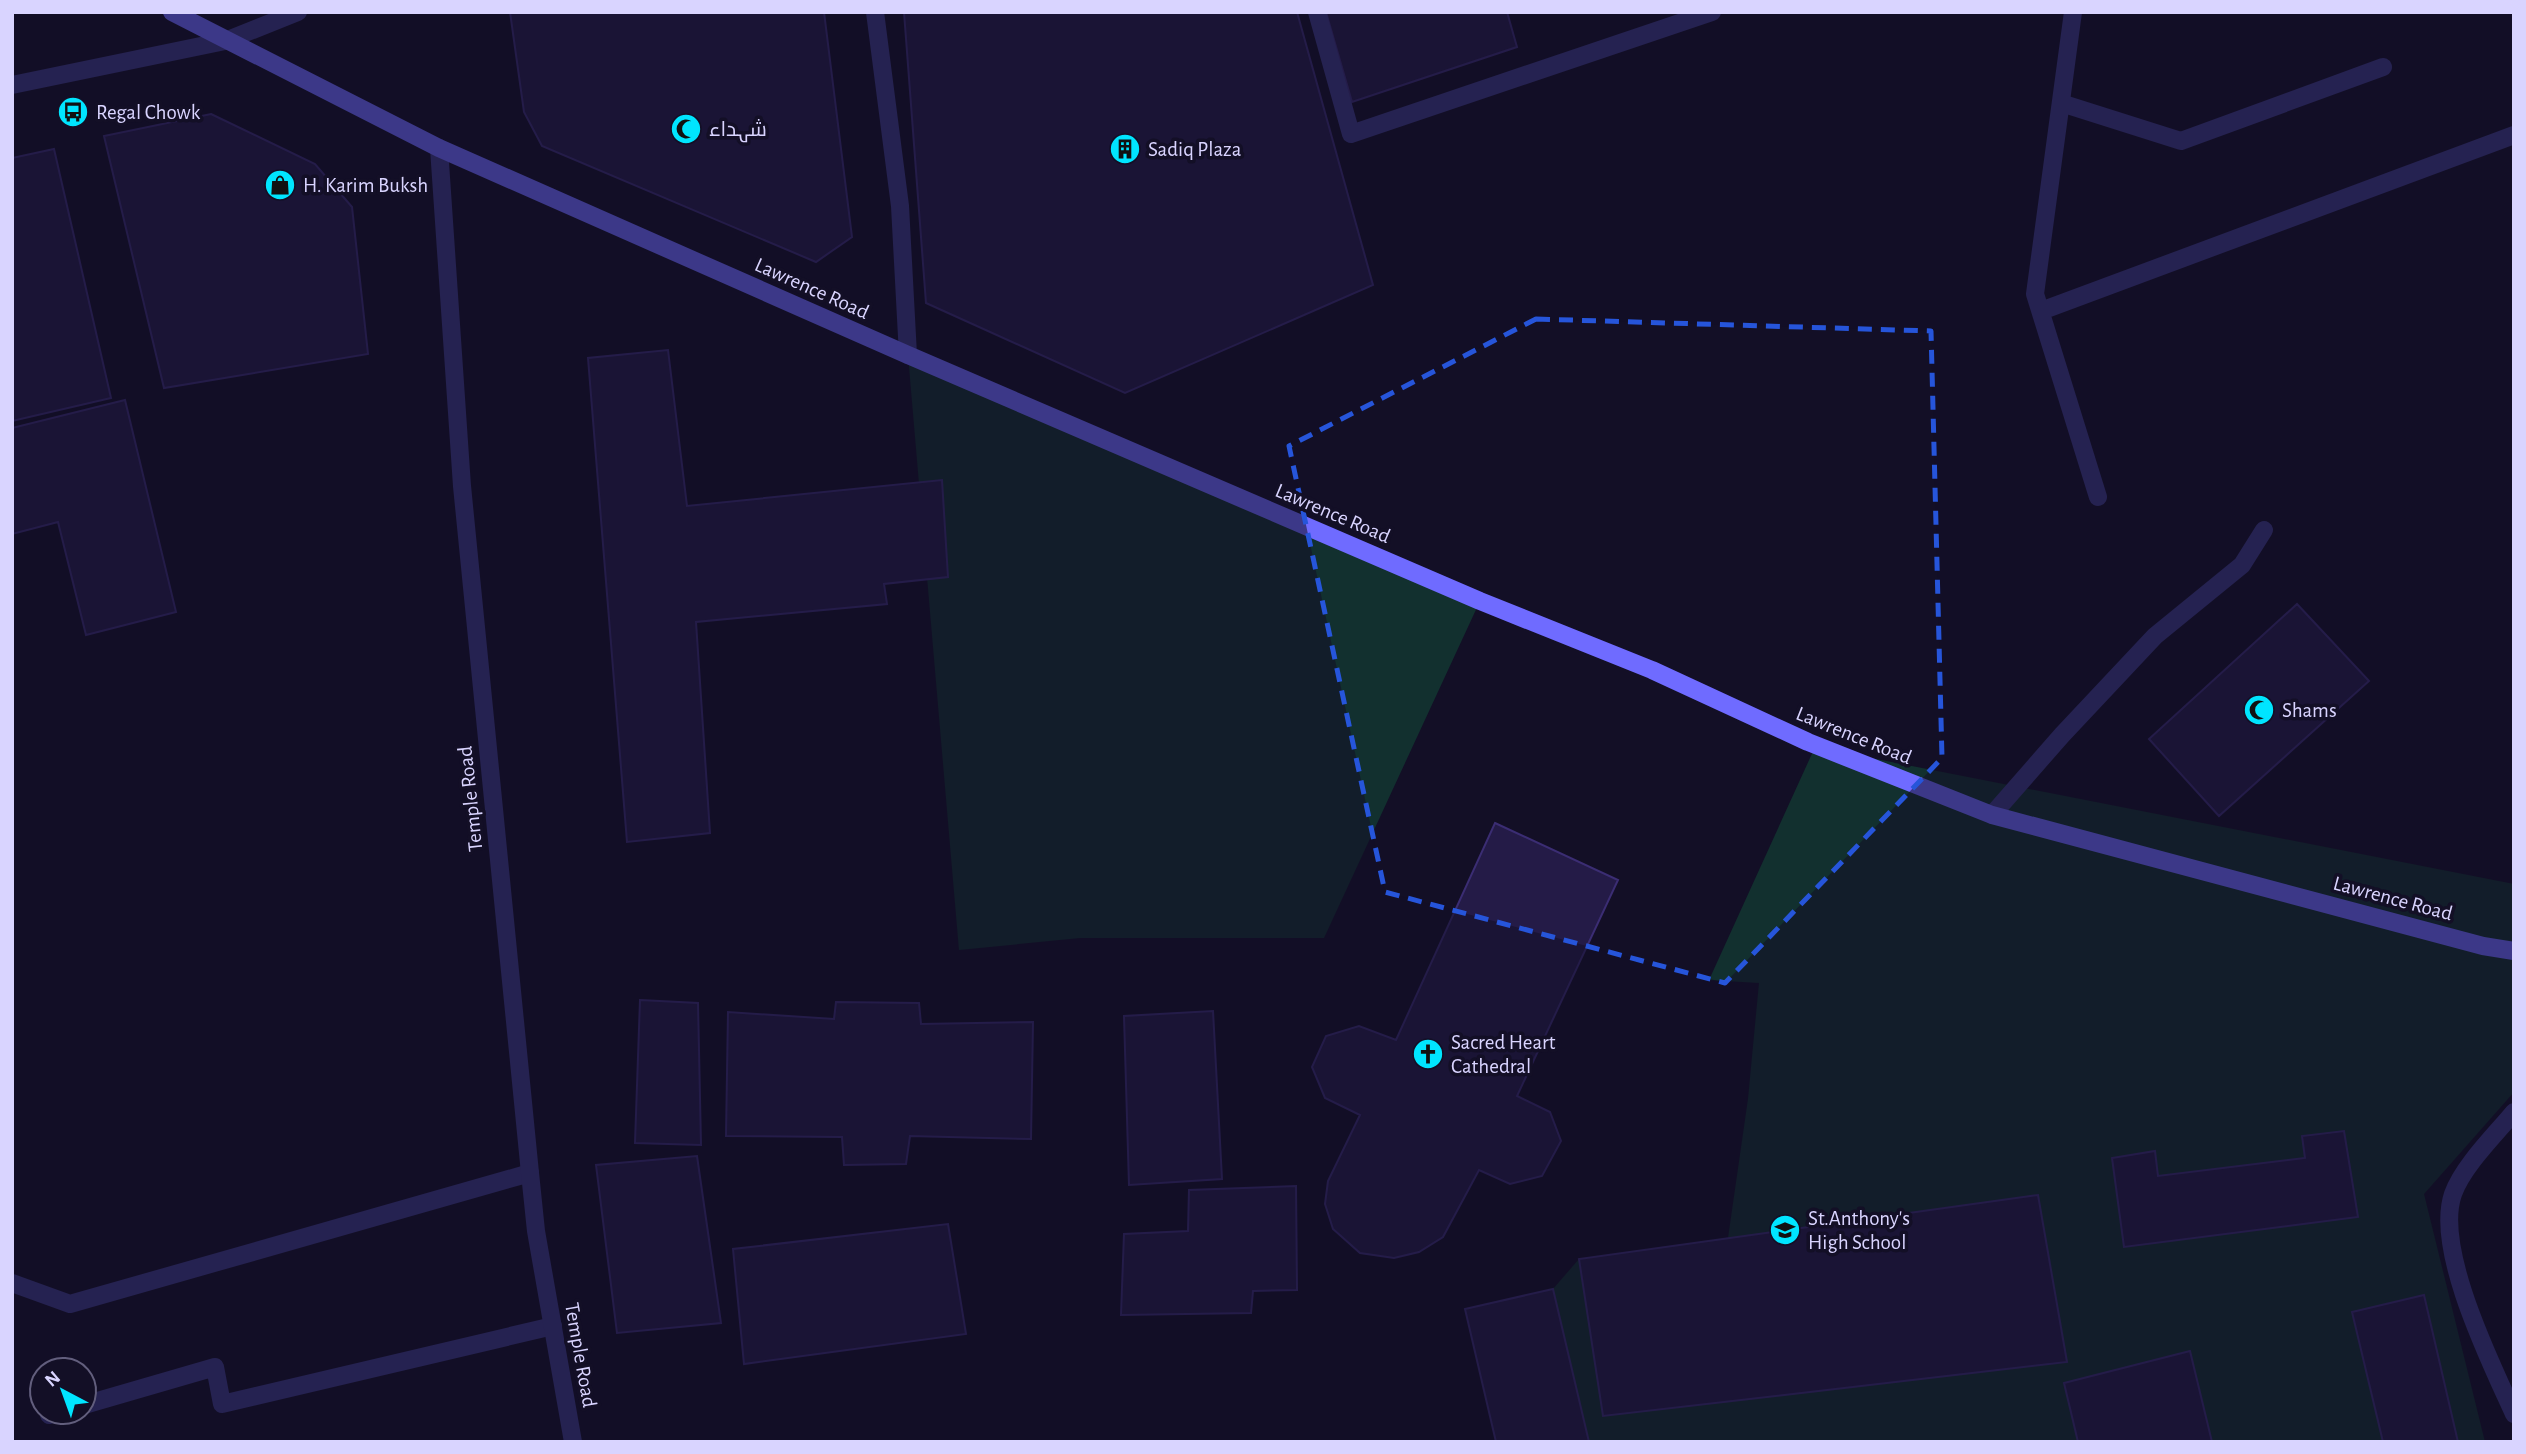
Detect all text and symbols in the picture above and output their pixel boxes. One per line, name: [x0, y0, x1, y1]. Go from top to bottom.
bus stop icon: Regal Chowk: [56, 95, 90, 129]
place label: Regal Chowk: [96, 102, 201, 123]
mosque icon: شہداء: [669, 112, 703, 146]
place label: شہداء: [709, 119, 767, 143]
building icon: Sadiq Plaza: [1108, 132, 1142, 166]
place label: Sadiq Plaza: [1148, 139, 1242, 160]
shop icon: H. Karim Buksh: [263, 168, 297, 202]
place label: H. Karim Buksh: [303, 175, 428, 196]
street label: Lawrence Road: [752, 254, 872, 323]
street label: Lawrence Road: [1272, 480, 1393, 547]
mosque icon: Shams: [2242, 693, 2276, 727]
place label: Shams: [2282, 700, 2337, 721]
street label: Lawrence Road: [1793, 703, 1915, 768]
street label: Temple Road: [454, 745, 486, 853]
street label: Lawrence Road: [2331, 872, 2455, 925]
place label: Sacred Heart Cathedral: [1451, 1032, 1556, 1077]
church icon: Sacred Heart Cathedral: [1411, 1037, 1445, 1071]
place label: St.Anthony's High School: [1808, 1208, 1910, 1253]
school or university icon: St.Anthony's High School: [1768, 1213, 1802, 1247]
street label: Temple Road: [561, 1301, 600, 1409]
north arrow: [28, 1356, 98, 1426]
text: N: [42, 1368, 64, 1391]

